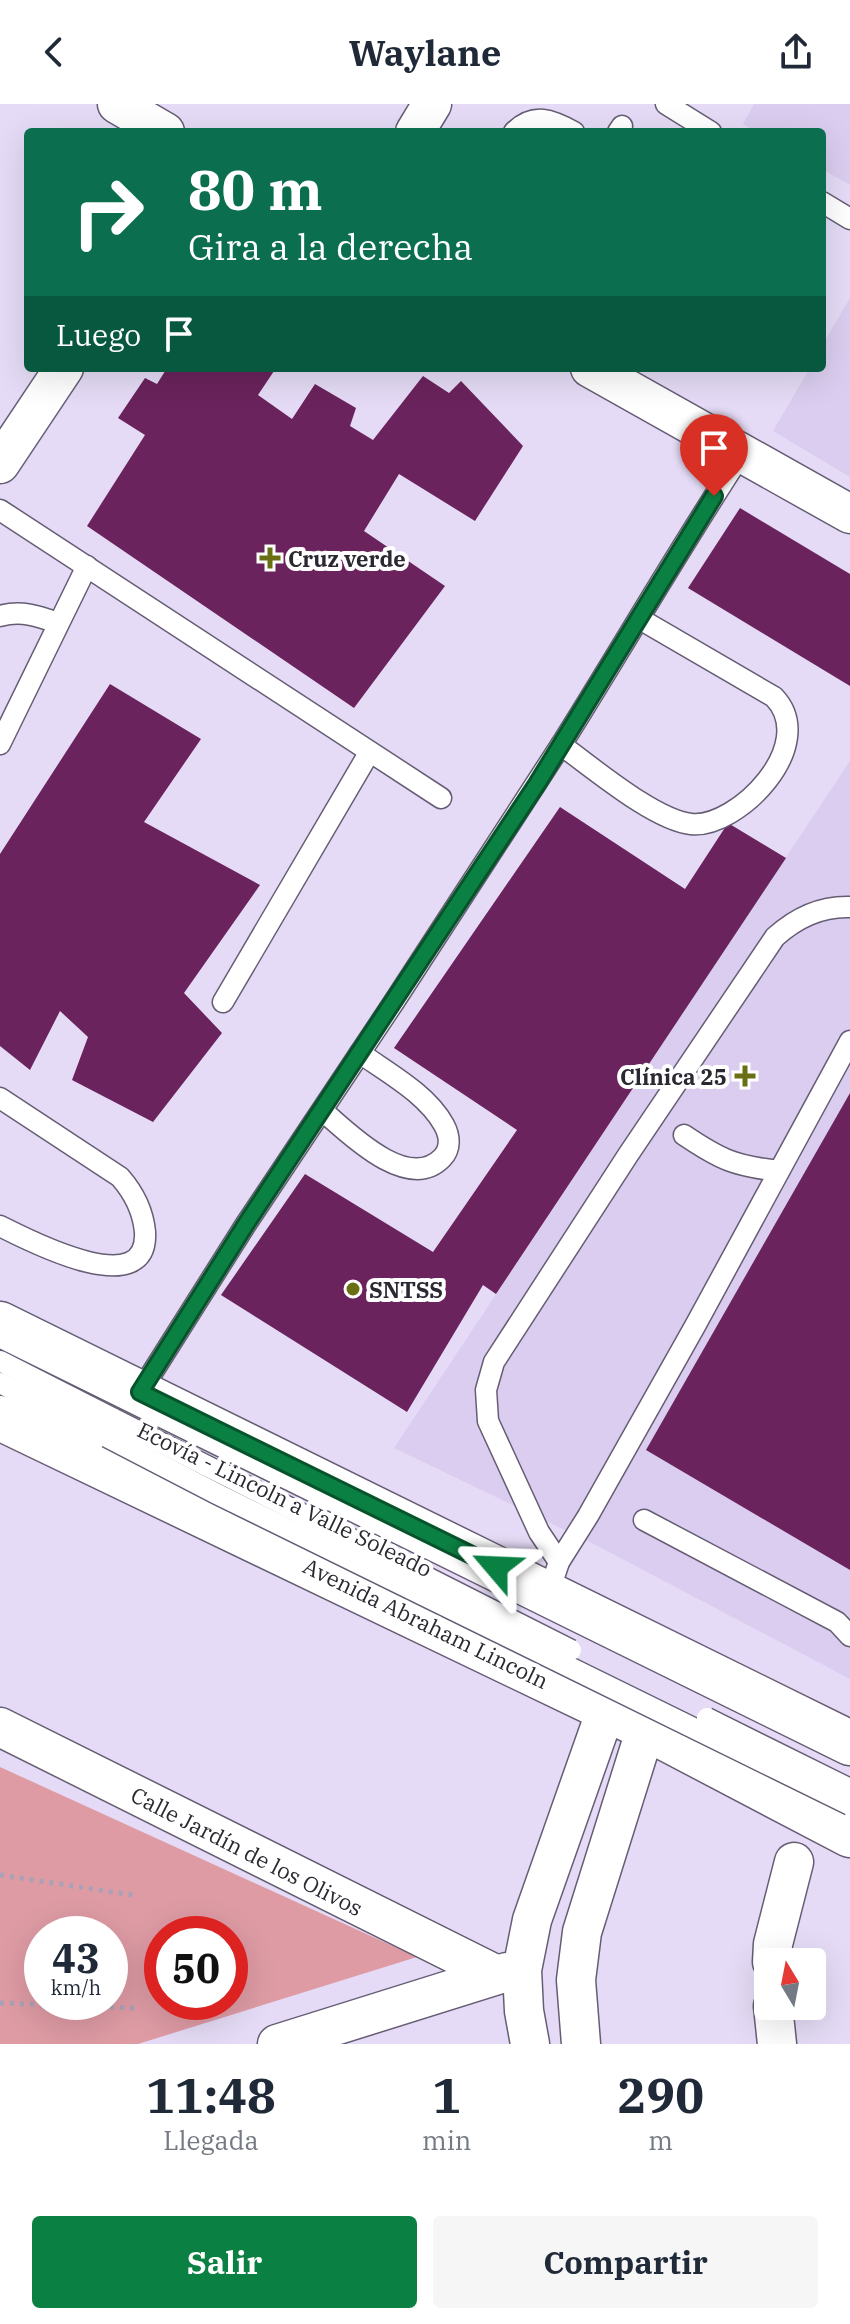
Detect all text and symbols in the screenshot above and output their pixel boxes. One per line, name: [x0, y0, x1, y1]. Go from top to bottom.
text: Waylane: [349, 29, 501, 76]
icon: back: [32, 30, 76, 74]
icon: share: [774, 30, 818, 74]
text: 80 m: [188, 153, 323, 225]
icon: right: [56, 160, 160, 264]
text: Gira a la derecha: [188, 223, 473, 270]
icon: arrive: [157, 312, 201, 356]
text: Luego: [56, 315, 141, 354]
pin: [680, 414, 748, 496]
icon: arrive: [692, 426, 736, 470]
place label: Cruz verde: [288, 544, 406, 573]
marker: Cruz verde: [259, 547, 281, 569]
place label: Clínica 25: [620, 1062, 727, 1091]
marker: Clínica 25: [734, 1065, 756, 1087]
place label: SNTSS: [369, 1275, 443, 1304]
marker: SNTSS: [344, 1280, 362, 1298]
street label: Ecovía - Lincoln a Valle Soleado: [133, 1415, 437, 1583]
position arrow: [454, 1525, 538, 1609]
street label: Avenida Abraham Lincoln: [299, 1551, 553, 1695]
street label: Calle Jardín de los Olivos: [126, 1780, 368, 1922]
speed limit sign: 50: [144, 1916, 248, 2020]
text: 43: [52, 1932, 100, 1984]
north arrow: [754, 1948, 826, 2020]
map controls: [754, 1948, 826, 2020]
text: km/h: [51, 1974, 101, 2001]
text: 11:48: [146, 2064, 276, 2126]
text: 1: [432, 2064, 461, 2126]
text: 290: [618, 2064, 704, 2126]
text: Llegada: [163, 2123, 259, 2157]
text: min: [422, 2123, 471, 2157]
text: m: [648, 2123, 673, 2157]
button: Salir: [32, 2216, 417, 2308]
button: Compartir: [433, 2216, 818, 2308]

